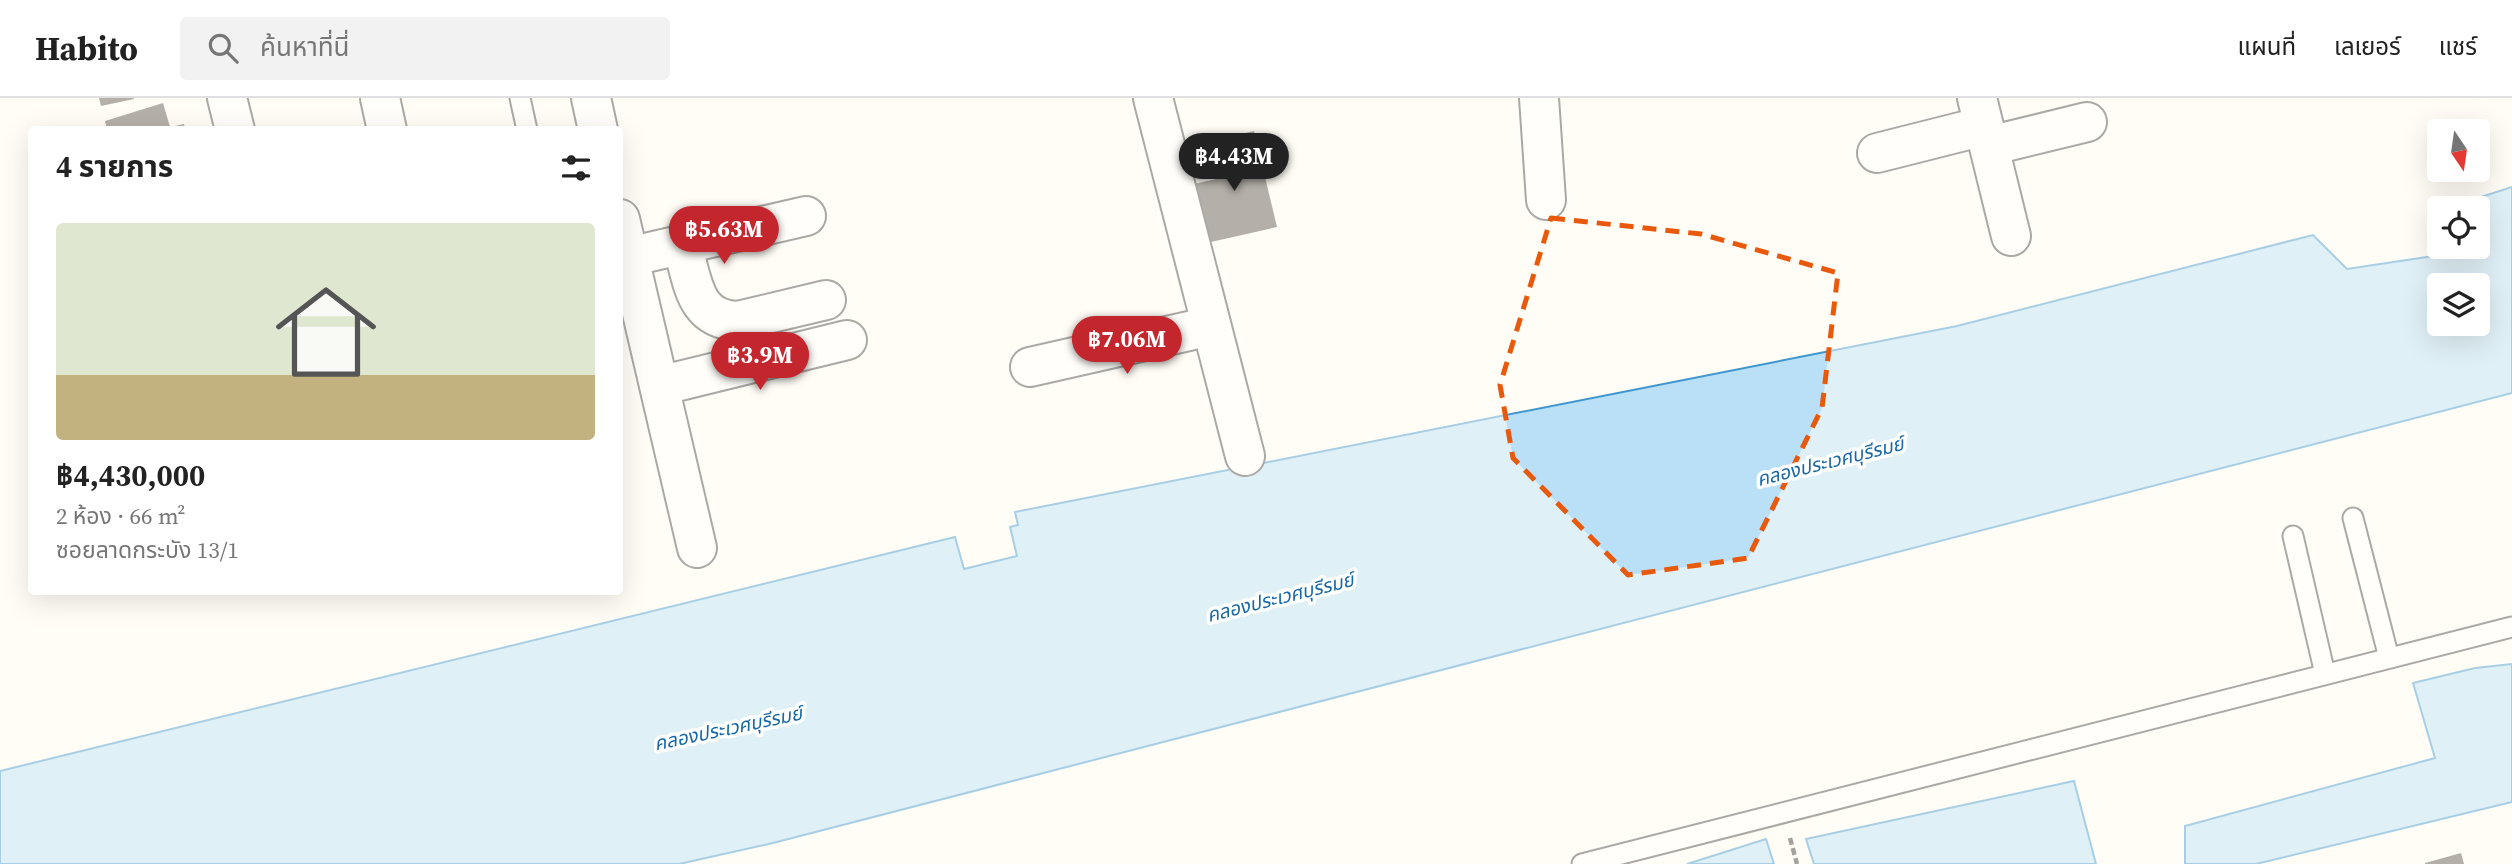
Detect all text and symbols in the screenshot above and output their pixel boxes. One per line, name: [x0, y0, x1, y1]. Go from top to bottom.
search box: [180, 17, 670, 80]
text: Habito: [35, 26, 138, 71]
icon: search: [204, 29, 242, 67]
text: ค้นหาที่นี่: [260, 29, 350, 65]
text: แผนที่: [2238, 30, 2296, 63]
text: เลเยอร์: [2334, 30, 2401, 63]
text: แชร์: [2439, 30, 2477, 63]
north arrow: [2427, 119, 2490, 182]
map controls: [2427, 119, 2490, 336]
pin: ฿4.43M: [1177, 134, 1291, 193]
text: ฿4.43M: [1195, 140, 1273, 172]
text: 4 รายการ: [56, 146, 173, 187]
icon: filters: [557, 149, 595, 187]
button: locate: [2427, 196, 2490, 259]
pin: ฿5.63M: [667, 206, 781, 266]
text: ฿5.63M: [685, 213, 763, 245]
icon: home: [263, 269, 389, 395]
button: layers: [2427, 273, 2490, 336]
pin: ฿7.06M: [1070, 316, 1184, 376]
text: ฿7.06M: [1088, 323, 1166, 355]
pin: ฿3.9M: [711, 332, 809, 392]
text: ฿3.9M: [727, 339, 793, 371]
water label: คลองประเวศบุรีรมย์: [1754, 429, 1910, 492]
text: ฿4,430,000: [56, 455, 205, 496]
text: 2 ห้อง · 66 m²: [56, 500, 186, 532]
text: ซอยลาดกระบัง 13/1: [56, 534, 239, 566]
water label: คลองประเวศบุรีรมย์: [1204, 565, 1360, 628]
water label: คลองประเวศบุรีรมย์: [652, 699, 808, 756]

